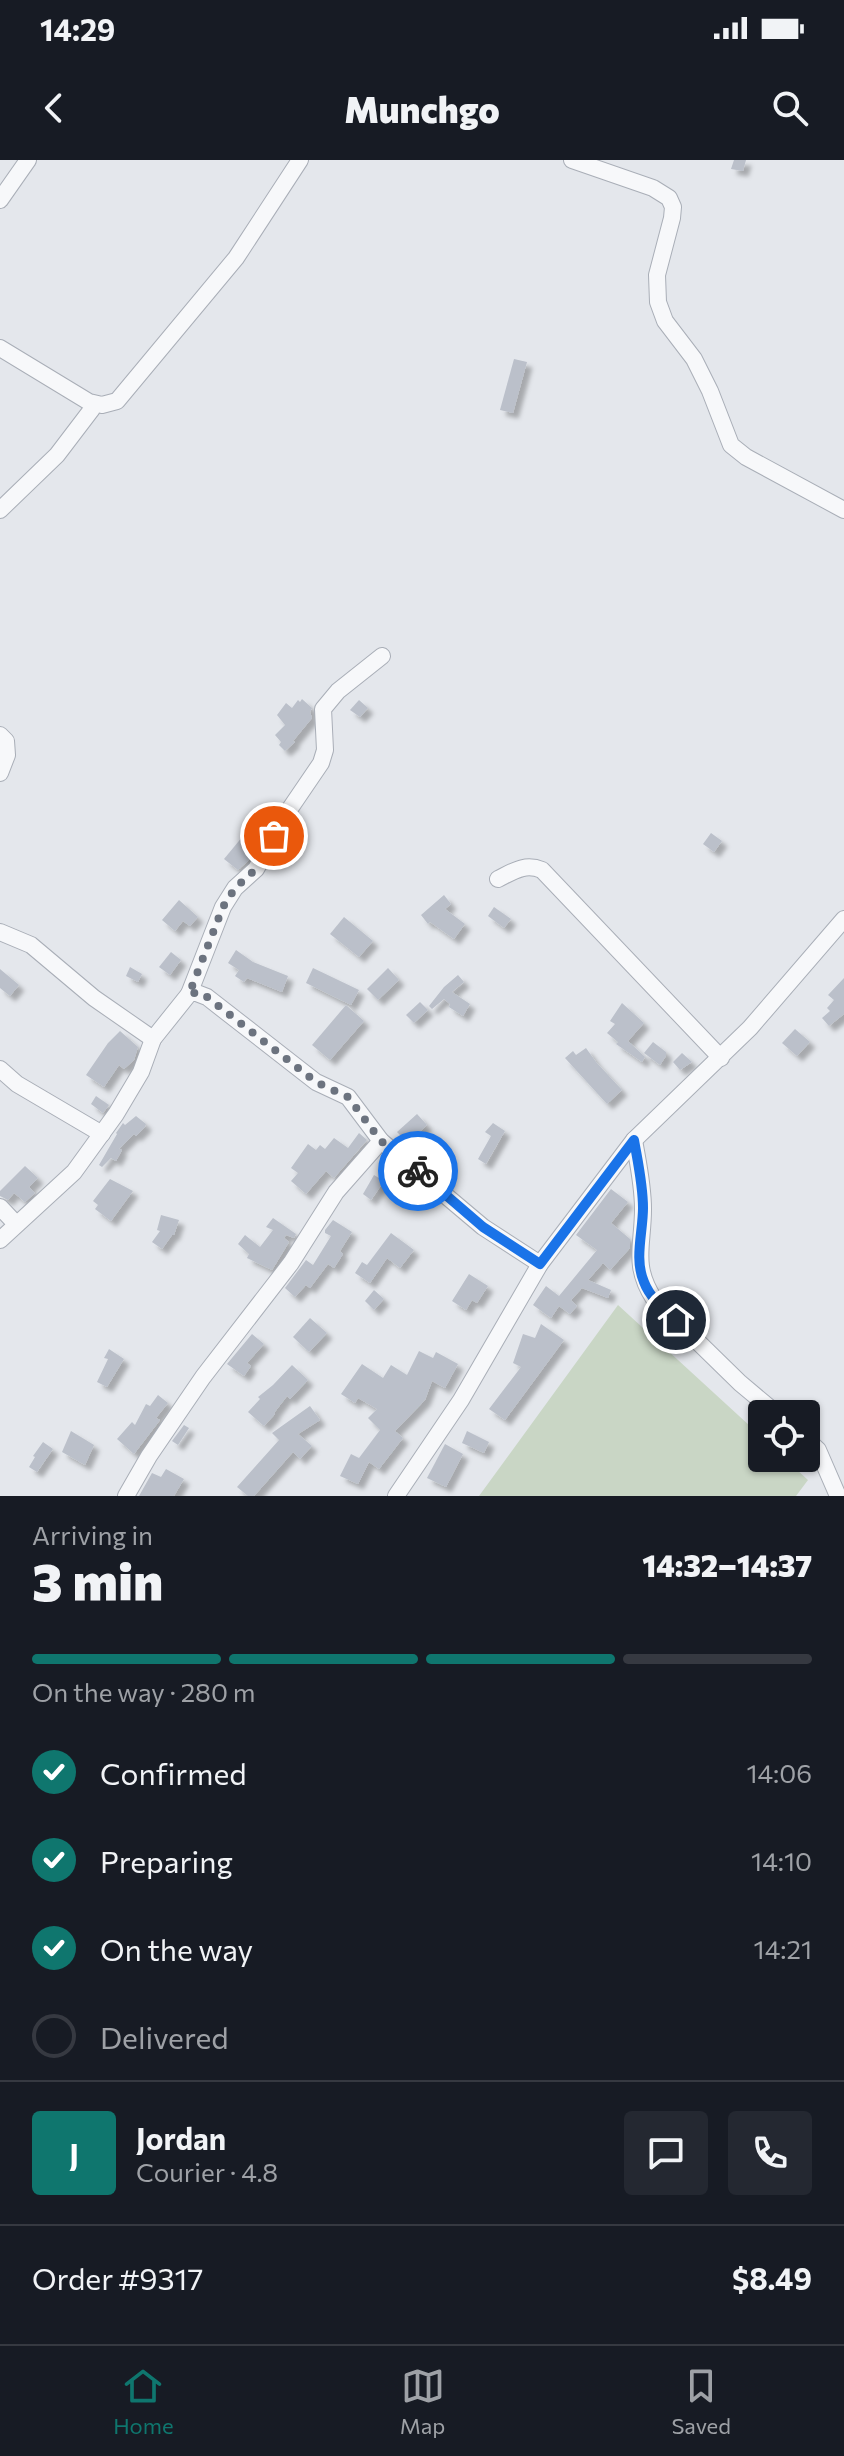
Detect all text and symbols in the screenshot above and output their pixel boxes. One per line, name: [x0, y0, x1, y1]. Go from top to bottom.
text: 14:29: [40, 10, 115, 47]
icon: back: [32, 86, 76, 130]
text: Munchgo: [344, 86, 500, 130]
icon: search: [768, 86, 812, 130]
pin: [240, 802, 308, 870]
icon: bag: [252, 814, 296, 858]
courier: [378, 1131, 458, 1211]
icon: bike: [396, 1149, 440, 1193]
pin: [642, 1286, 710, 1354]
icon: home: [654, 1298, 698, 1342]
map controls: [748, 1400, 820, 1472]
button: locate: [748, 1400, 820, 1472]
text: Arriving in: [32, 1519, 153, 1550]
text: 14:32–14:37: [642, 1546, 812, 1583]
text: 3 min: [32, 1548, 163, 1612]
text: On the way · 280 m: [32, 1676, 256, 1707]
icon: check: [32, 1750, 76, 1794]
text: Confirmed: [100, 1754, 247, 1791]
text: 14:06: [746, 1757, 812, 1788]
icon: check: [32, 1838, 76, 1882]
text: Preparing: [100, 1842, 233, 1879]
text: 14:10: [751, 1845, 812, 1876]
icon: check: [32, 1926, 76, 1970]
text: On the way: [100, 1930, 253, 1967]
text: 14:21: [754, 1933, 812, 1964]
text: Delivered: [100, 2018, 229, 2055]
button: chat: [624, 2111, 708, 2195]
button: phone: [728, 2111, 812, 2195]
text: Jordan: [136, 2119, 226, 2156]
text: J: [69, 2135, 79, 2172]
text: Courier · 4.8: [136, 2156, 278, 2187]
text: Order #9317: [32, 2259, 203, 2296]
text: $8.49: [732, 2259, 812, 2296]
tab: Home: [113, 2364, 174, 2439]
tab: Map: [400, 2364, 445, 2439]
tab: Saved: [671, 2364, 731, 2439]

